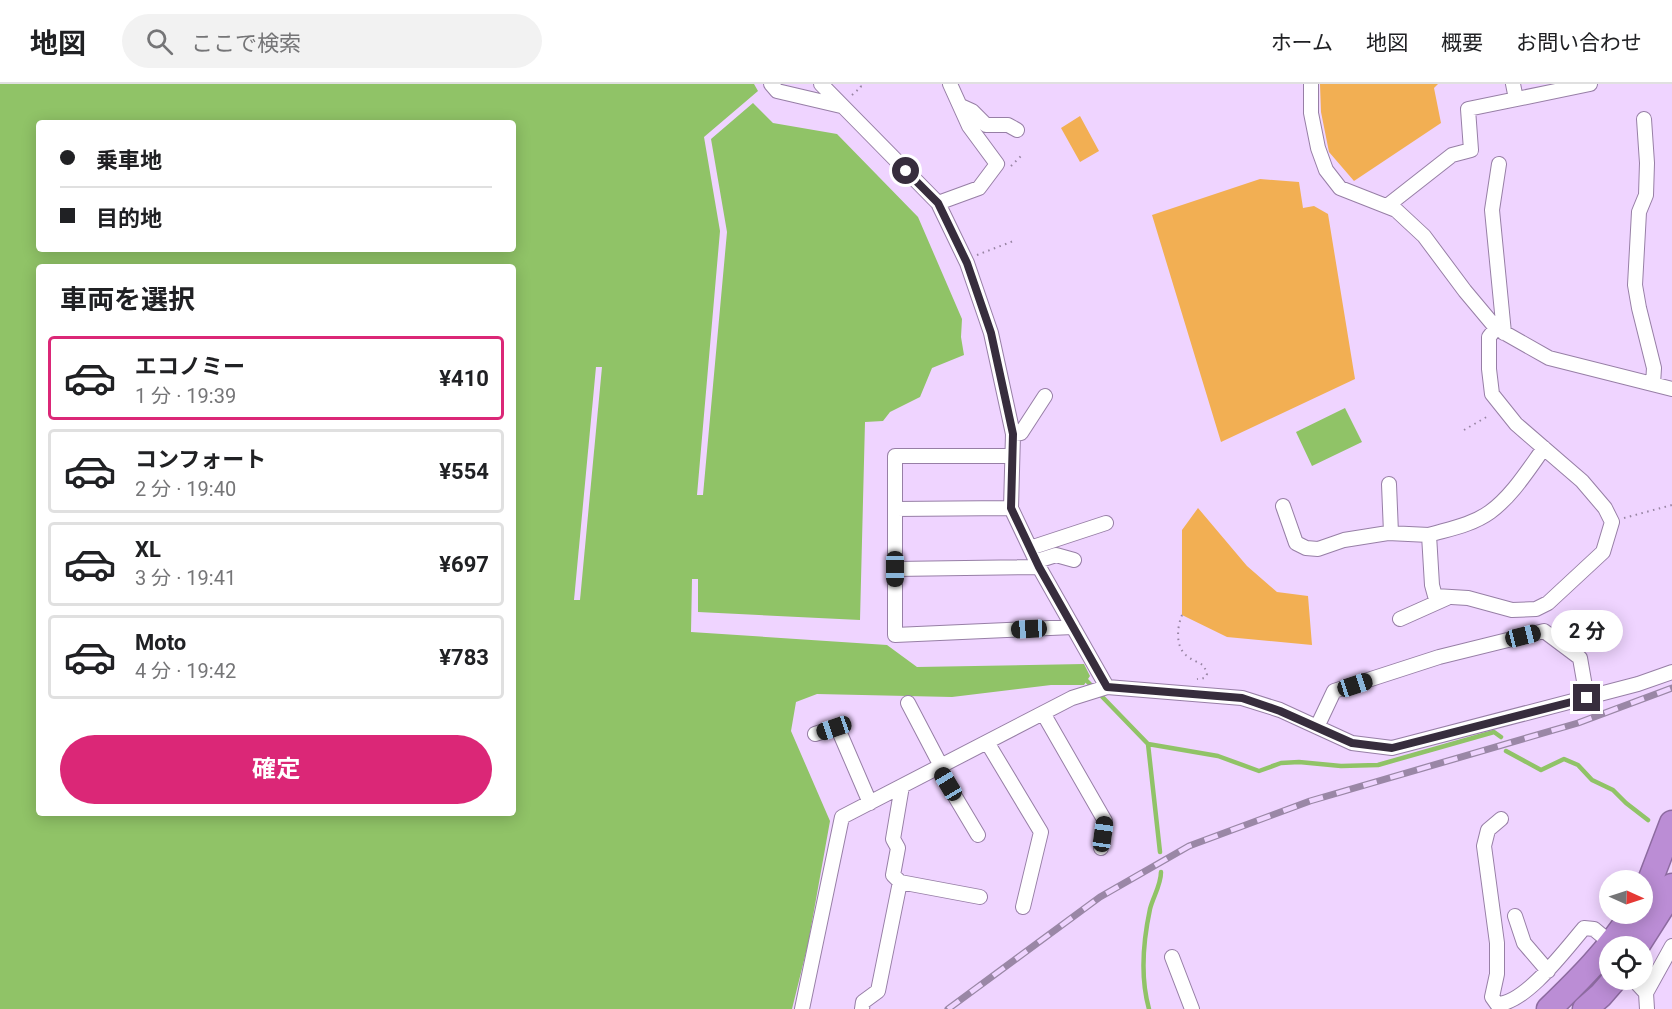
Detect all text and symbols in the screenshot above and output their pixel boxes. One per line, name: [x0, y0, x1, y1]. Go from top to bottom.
search box: [122, 14, 542, 68]
icon: search: [143, 25, 176, 58]
text: 地図: [30, 27, 86, 60]
text: ここで検索: [191, 31, 301, 56]
text: ホーム: [1271, 31, 1333, 55]
text: 地図: [1366, 31, 1408, 55]
text: 概要: [1441, 31, 1483, 55]
text: お問い合わせ: [1516, 31, 1642, 55]
text: 乗車地: [96, 148, 162, 173]
route start: [892, 157, 919, 184]
text: 目的地: [96, 206, 162, 231]
text: 車両を選択: [60, 284, 195, 316]
icon: car: [63, 351, 117, 405]
text: エコノミー: [135, 354, 245, 379]
text: ¥410: [439, 366, 489, 391]
text: 1 分 · 19:39: [135, 384, 236, 408]
icon: car: [63, 444, 117, 498]
text: コンフォート: [135, 447, 266, 472]
text: ¥554: [439, 459, 489, 484]
text: 2 分 · 19:40: [135, 477, 236, 501]
icon: car: [63, 537, 117, 591]
text: XL: [135, 537, 161, 562]
car: [886, 551, 904, 587]
text: ¥697: [439, 552, 489, 577]
text: 3 分 · 19:41: [135, 566, 236, 590]
callout: 2 分: [1551, 611, 1623, 653]
car: [1011, 619, 1047, 639]
text: 2 分: [1569, 619, 1605, 643]
car: [1503, 623, 1543, 649]
icon: car: [63, 630, 117, 684]
text: Moto: [135, 630, 186, 655]
text: ¥783: [439, 645, 489, 670]
text: 4 分 · 19:42: [135, 659, 236, 683]
car: [1335, 671, 1375, 699]
route end: [1573, 684, 1600, 711]
car: [814, 714, 854, 742]
button: 確定: [60, 735, 492, 804]
car: [931, 764, 965, 804]
car: [1092, 815, 1114, 853]
north arrow: [1599, 870, 1653, 924]
map controls: [1599, 870, 1653, 990]
button: locate: [1599, 936, 1653, 990]

